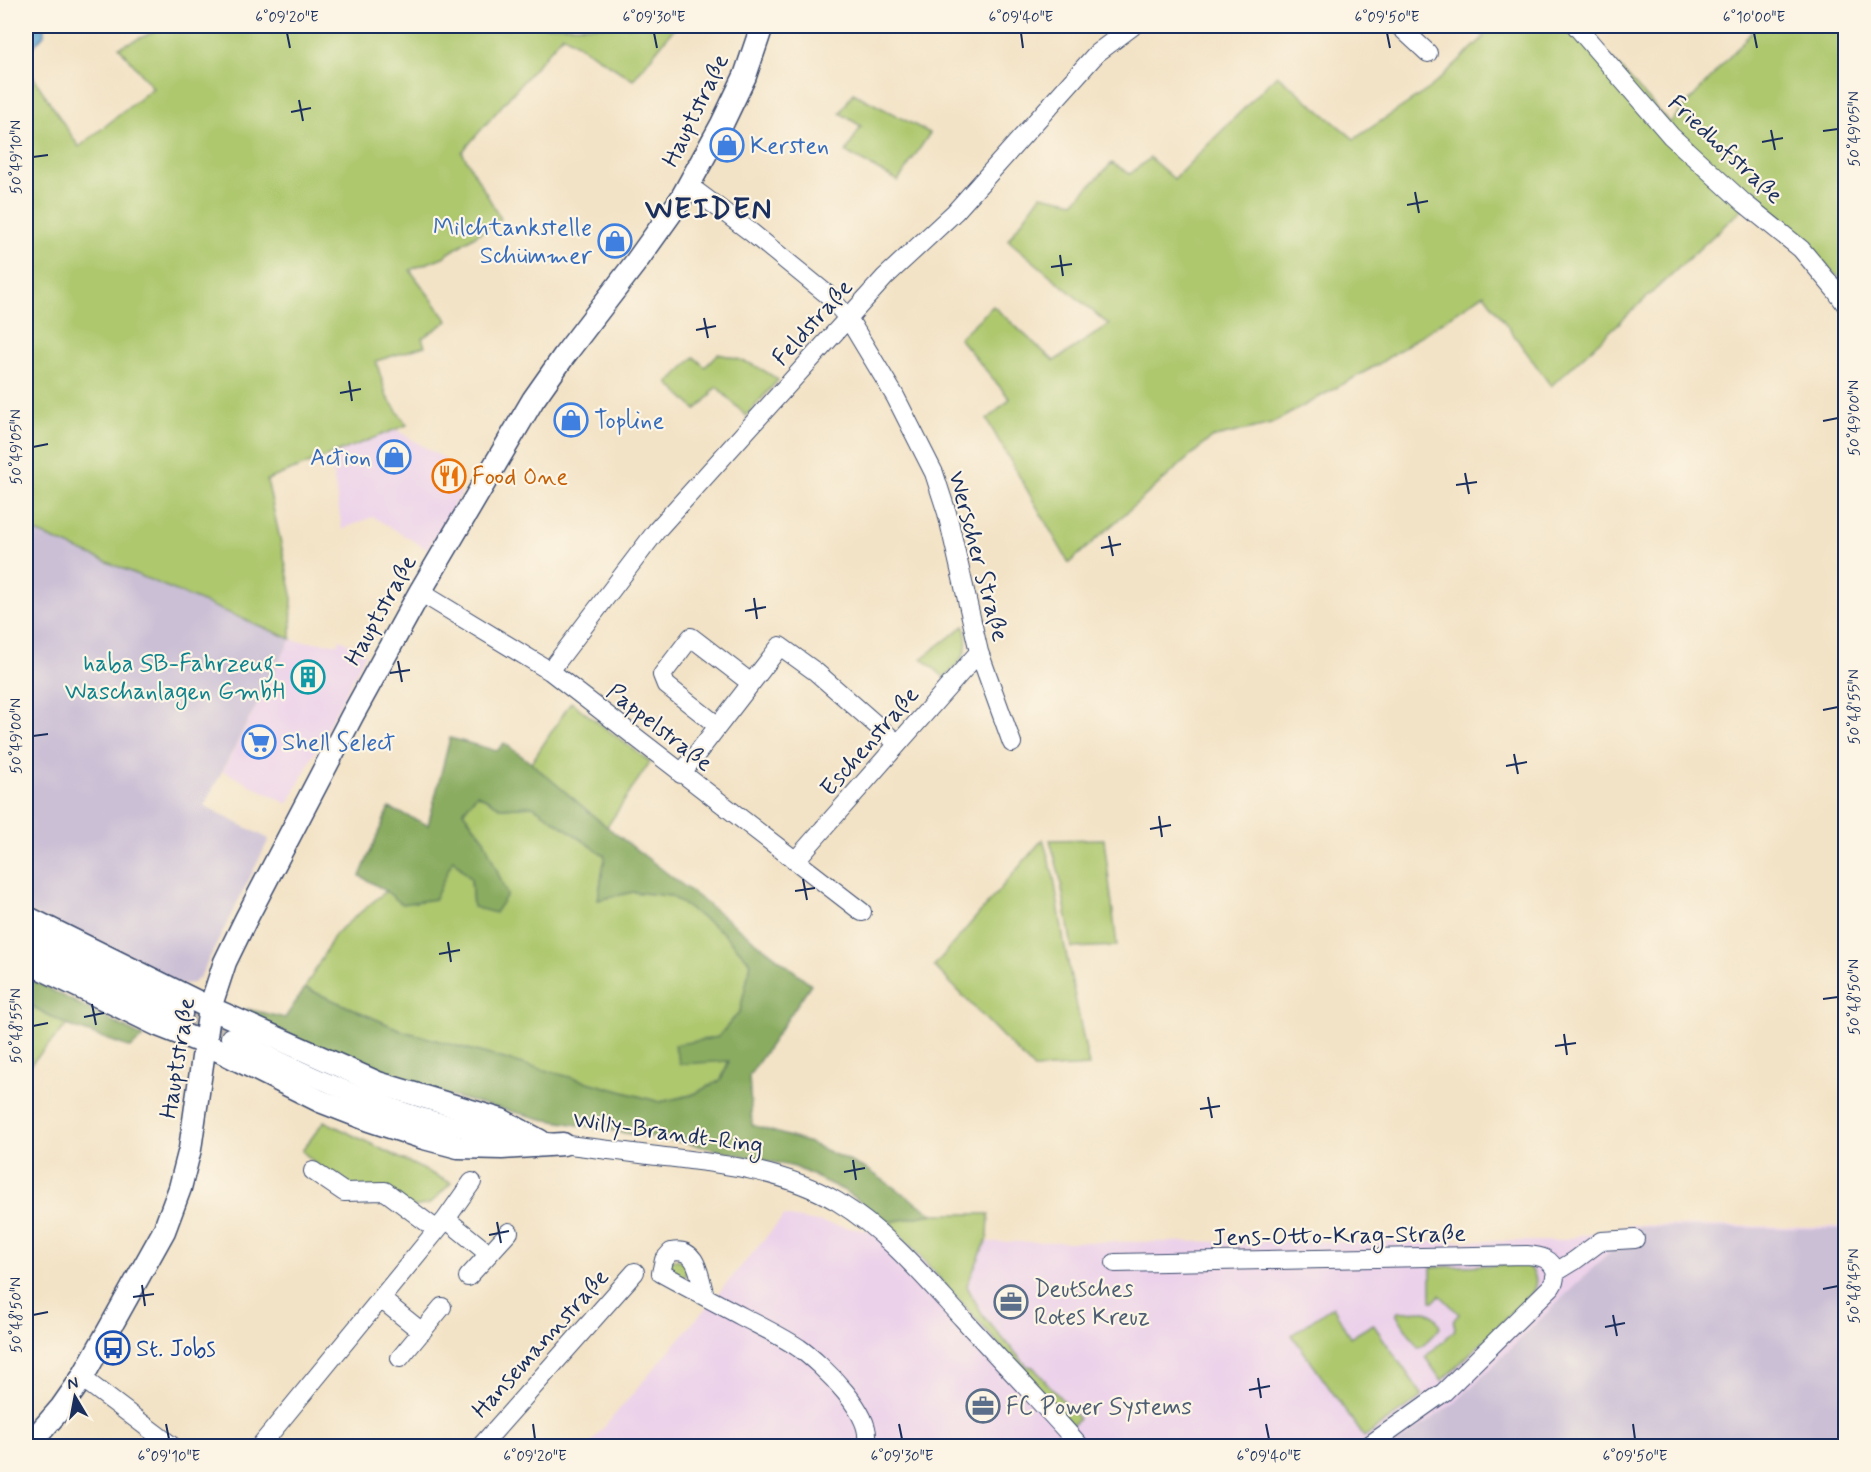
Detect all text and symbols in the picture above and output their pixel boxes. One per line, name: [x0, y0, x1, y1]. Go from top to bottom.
text: 6°09'20"E: [255, 8, 319, 28]
text: 6°09'30"E: [623, 8, 686, 28]
text: 6°09'40"E: [989, 8, 1054, 28]
text: 6°09'50"E: [1354, 8, 1420, 28]
text: 6°10'00"E: [1723, 8, 1785, 28]
street label: Hauptstraße: [656, 49, 737, 172]
street label: Friedhofstraße: [1661, 89, 1789, 212]
text: 50°49'05"N: [1845, 91, 1865, 167]
text: 50°49'10"N: [7, 120, 27, 194]
shop icon: Kersten: [709, 127, 745, 163]
place label: Kersten: [750, 131, 829, 162]
district label: WEIDEN: [644, 190, 773, 229]
place label: Milchtankstelle Schümmer: [433, 213, 593, 272]
shop icon: Milchtankstelle Schümmer: [597, 223, 633, 259]
street label: Feldstraße: [766, 273, 860, 373]
text: 50°49'00"N: [1845, 380, 1865, 456]
shop icon: Topline: [553, 402, 589, 438]
place label: Topline: [594, 406, 664, 437]
text: 50°49'05"N: [7, 409, 27, 485]
shop icon: Action: [376, 439, 412, 475]
place label: Action: [310, 443, 371, 474]
restaurant icon: Food One: [431, 458, 467, 494]
place label: Food One: [472, 462, 568, 493]
street label: Werscher Straße: [940, 468, 1015, 645]
street label: Hauptstraße: [338, 550, 425, 672]
place label: haba SB-Fahrzeug- Waschanlagen GmbH: [65, 649, 285, 710]
building icon: haba SB-Fahrzeug- Waschanlagen GmbH: [290, 659, 326, 695]
text: 50°48'55"N: [1845, 669, 1865, 745]
street label: Pappelstraße: [600, 677, 719, 780]
street label: Eschenstraße: [814, 680, 927, 803]
text: 50°49'00"N: [7, 698, 27, 774]
supermarket icon: Shell Select: [241, 724, 277, 760]
place label: Shell Select: [282, 728, 395, 759]
text: 50°48'50"N: [1845, 959, 1865, 1035]
text: 50°48'55"N: [7, 988, 27, 1064]
street label: Hauptstraße: [154, 995, 203, 1121]
street label: Willy-Brandt-Ring: [571, 1105, 765, 1164]
street label: Jens-Otto-Krag-Straße: [1212, 1219, 1466, 1256]
text: 50°48'45"N: [1845, 1249, 1865, 1323]
street label: Hansemannstraße: [466, 1263, 617, 1425]
place label: Deutsches Rotes Kreuz: [1034, 1274, 1150, 1333]
text: 50°48'50"N: [7, 1277, 27, 1353]
office icon: Deutsches Rotes Kreuz: [993, 1284, 1029, 1320]
bus stop icon: St. Jobs: [95, 1330, 131, 1366]
place label: St. Jobs: [136, 1334, 216, 1365]
north arrow: [45, 1367, 105, 1427]
text: N: [66, 1372, 80, 1395]
office icon: FC Power Systems: [965, 1388, 1001, 1424]
place label: FC Power Systems: [1006, 1392, 1192, 1423]
text: 6°09'10"E: [138, 1447, 201, 1467]
text: 6°09'20"E: [503, 1447, 567, 1467]
text: 6°09'30"E: [871, 1447, 934, 1467]
text: 6°09'40"E: [1237, 1447, 1302, 1467]
text: 6°09'50"E: [1602, 1447, 1668, 1467]

